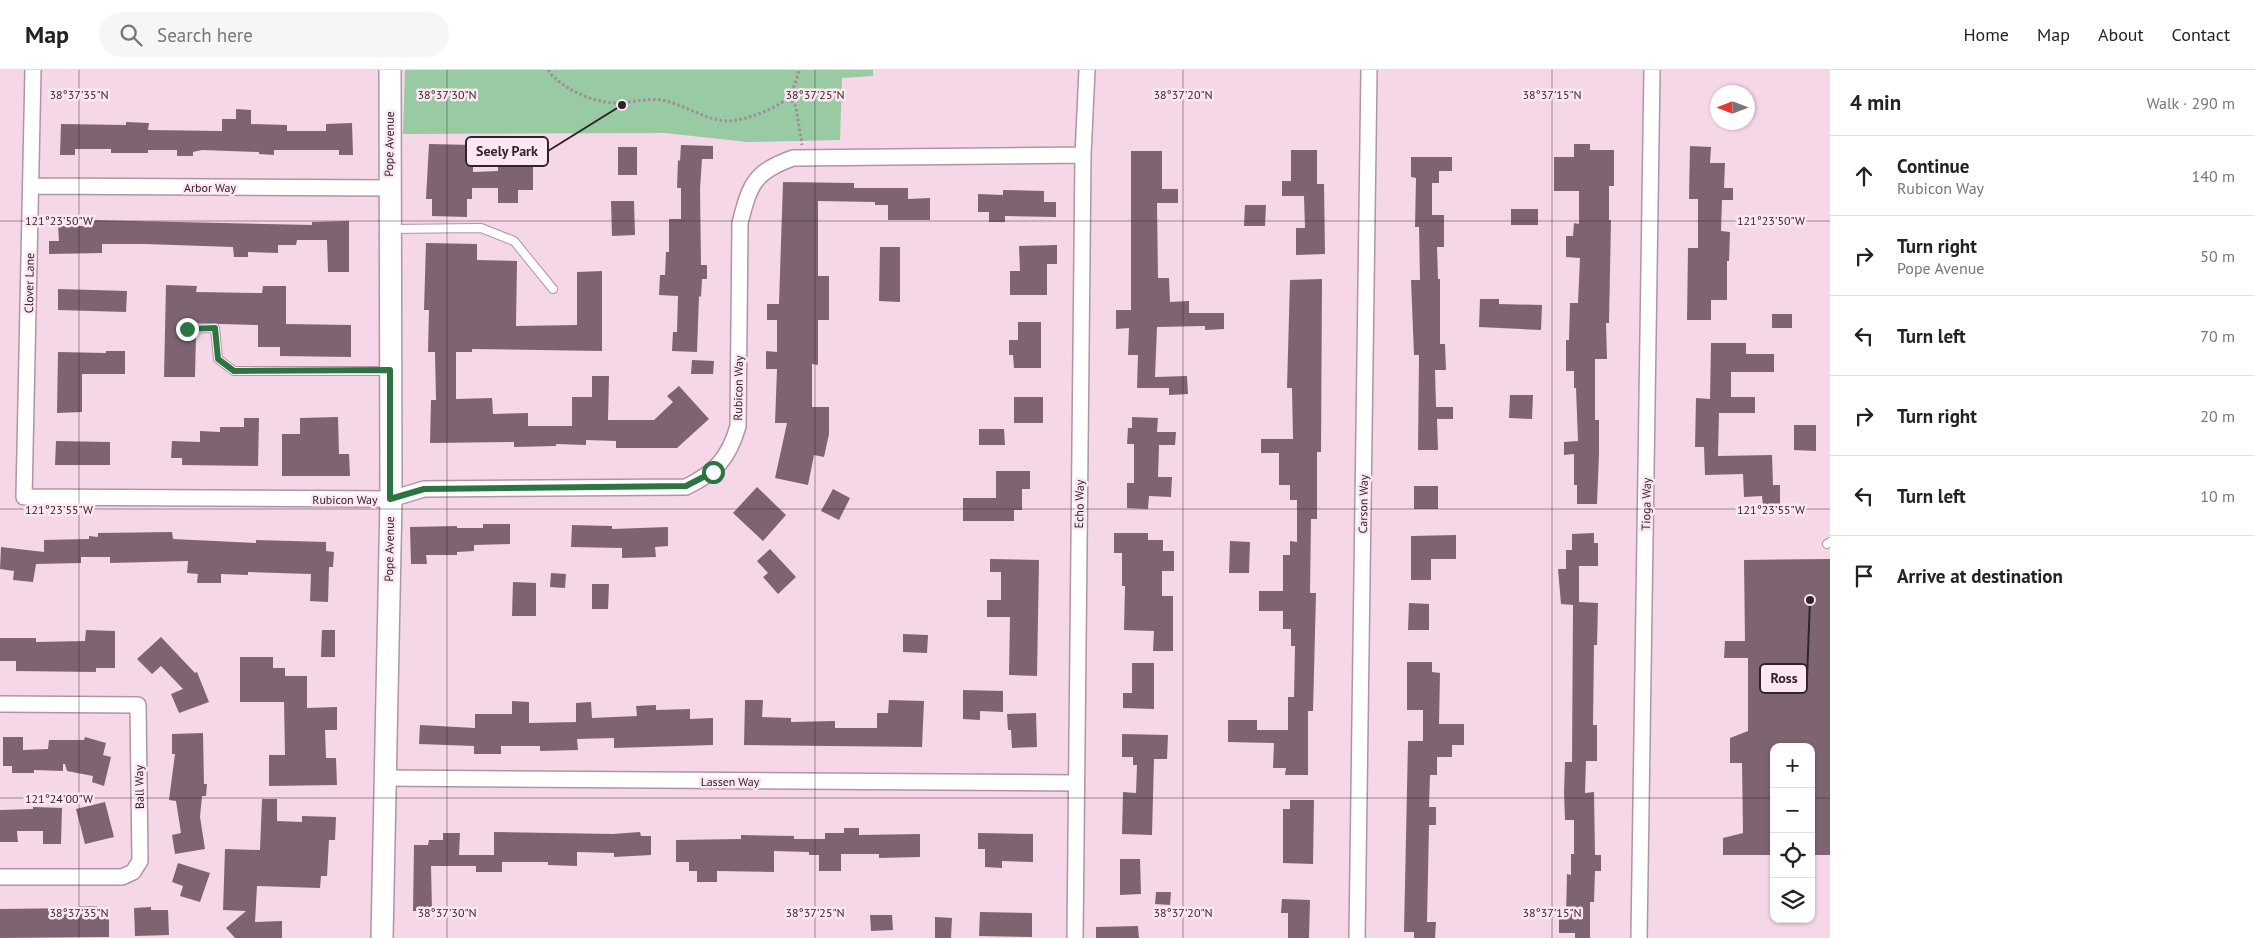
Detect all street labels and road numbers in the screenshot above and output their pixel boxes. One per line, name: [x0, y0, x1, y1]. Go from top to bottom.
street label: Pope Avenue: [381, 111, 397, 177]
street label: Arbor Way: [184, 180, 236, 195]
street label: Clover Lane: [21, 253, 37, 313]
street label: Rubicon Way: [730, 355, 746, 421]
street label: Carson Way: [1355, 474, 1371, 533]
street label: Tioga Way: [1638, 477, 1654, 530]
street label: Echo Way: [1071, 479, 1087, 529]
street label: Rubicon Way: [312, 492, 378, 507]
street label: Pope Avenue: [381, 516, 397, 582]
street label: Ball Way: [131, 765, 147, 809]
street label: Lassen Way: [701, 774, 760, 789]

